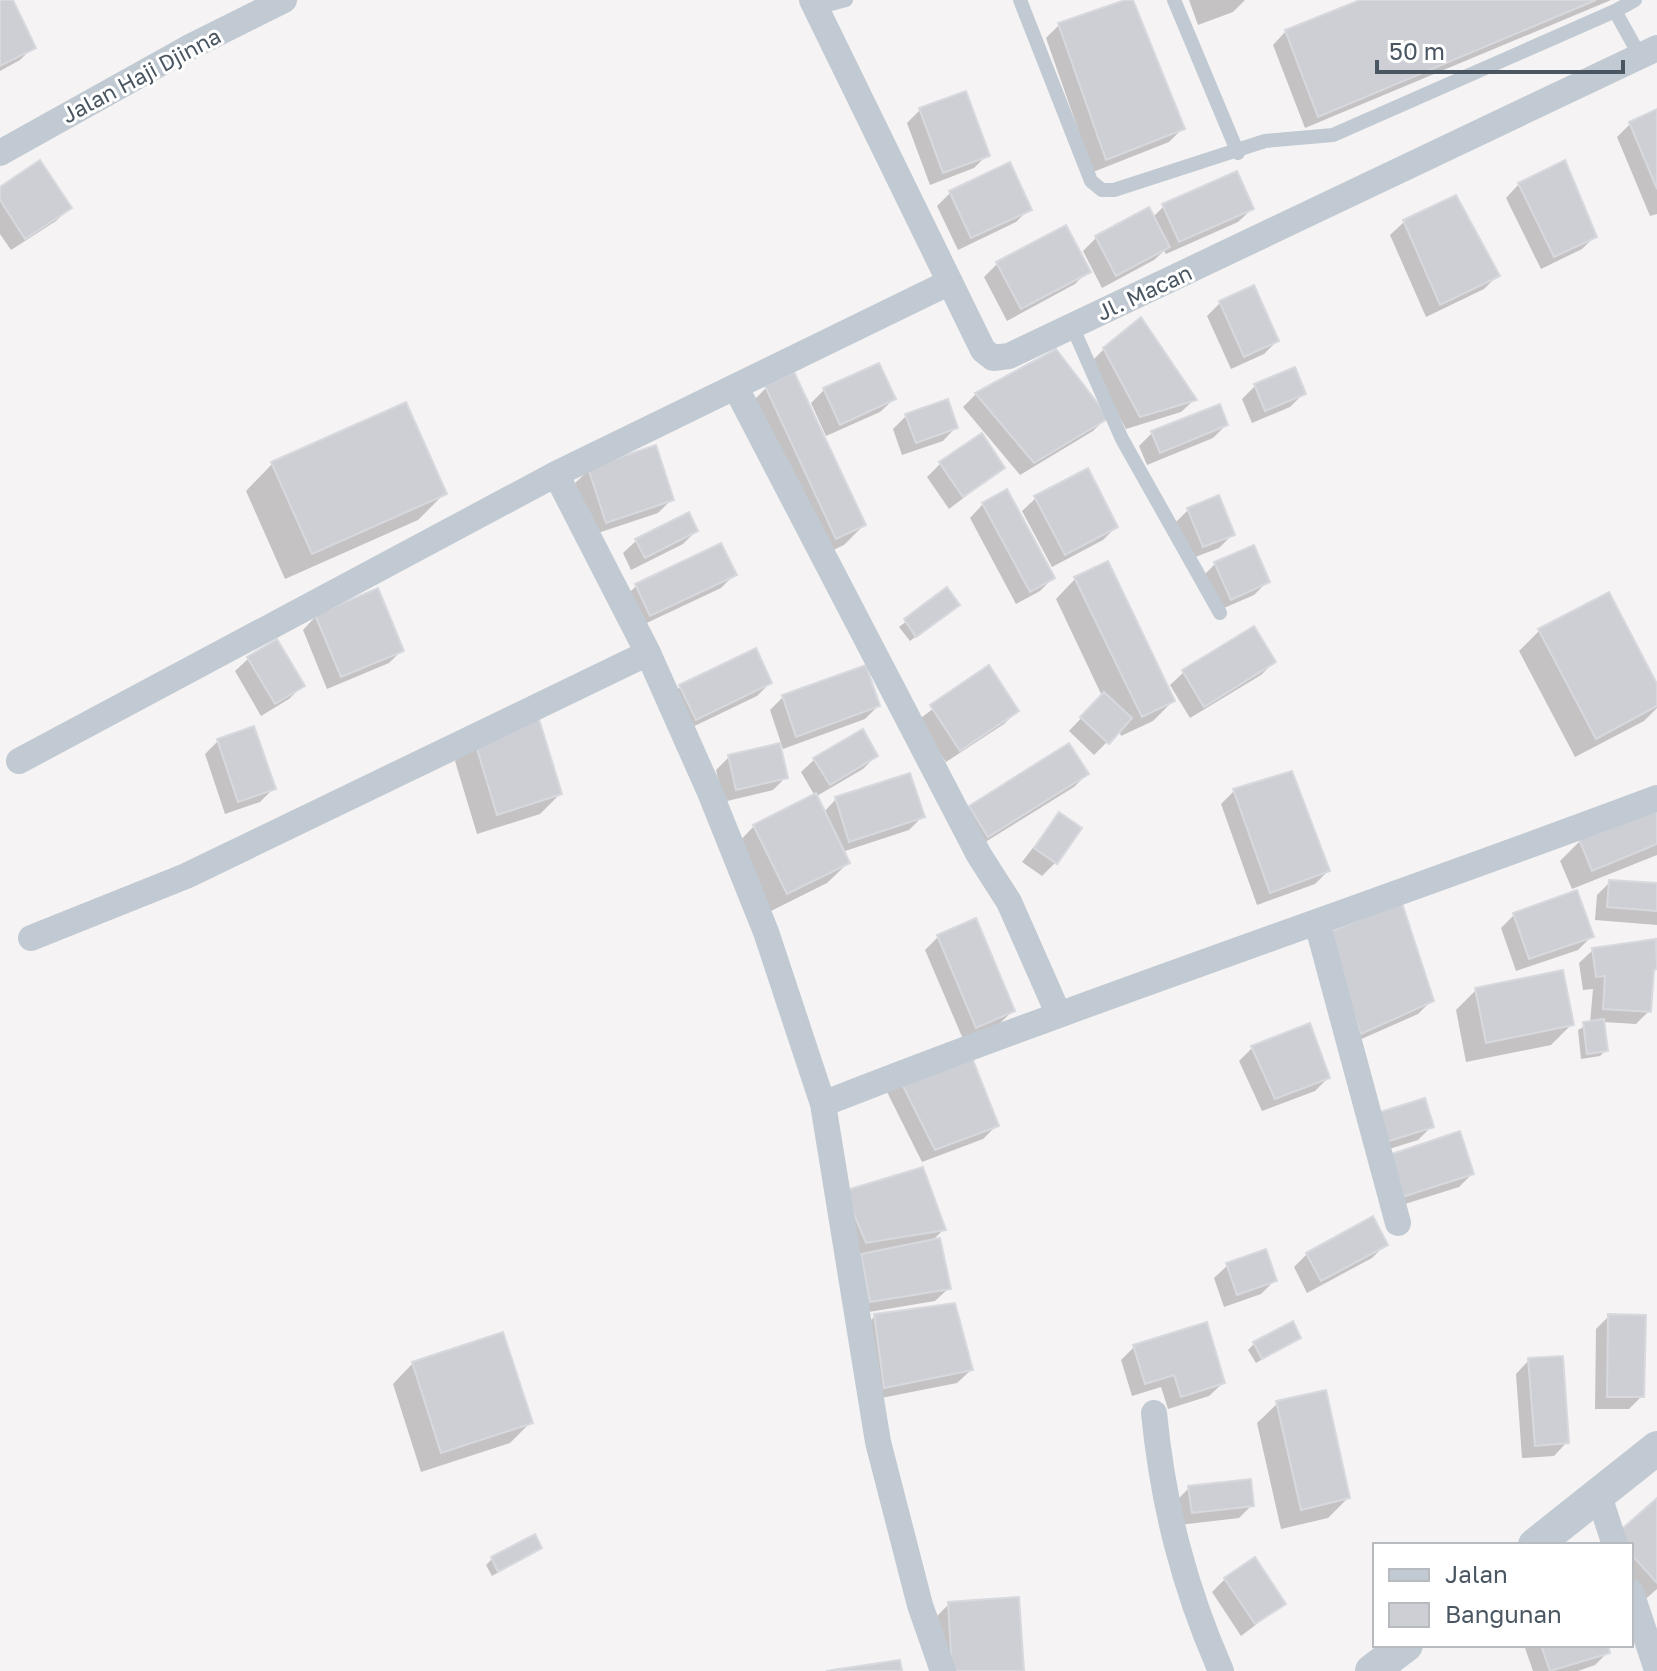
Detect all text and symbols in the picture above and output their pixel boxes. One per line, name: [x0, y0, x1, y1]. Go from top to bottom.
street label: Jalan Haji Djinna: [57, 22, 225, 128]
scale bar: [1377, 24, 1623, 74]
text: 50 m: [1389, 36, 1445, 65]
street label: Jl. Macan: [1092, 258, 1196, 326]
legend: [1373, 1543, 1633, 1647]
text: Jalan: [1445, 1559, 1508, 1588]
text: Bangunan: [1445, 1599, 1562, 1628]

